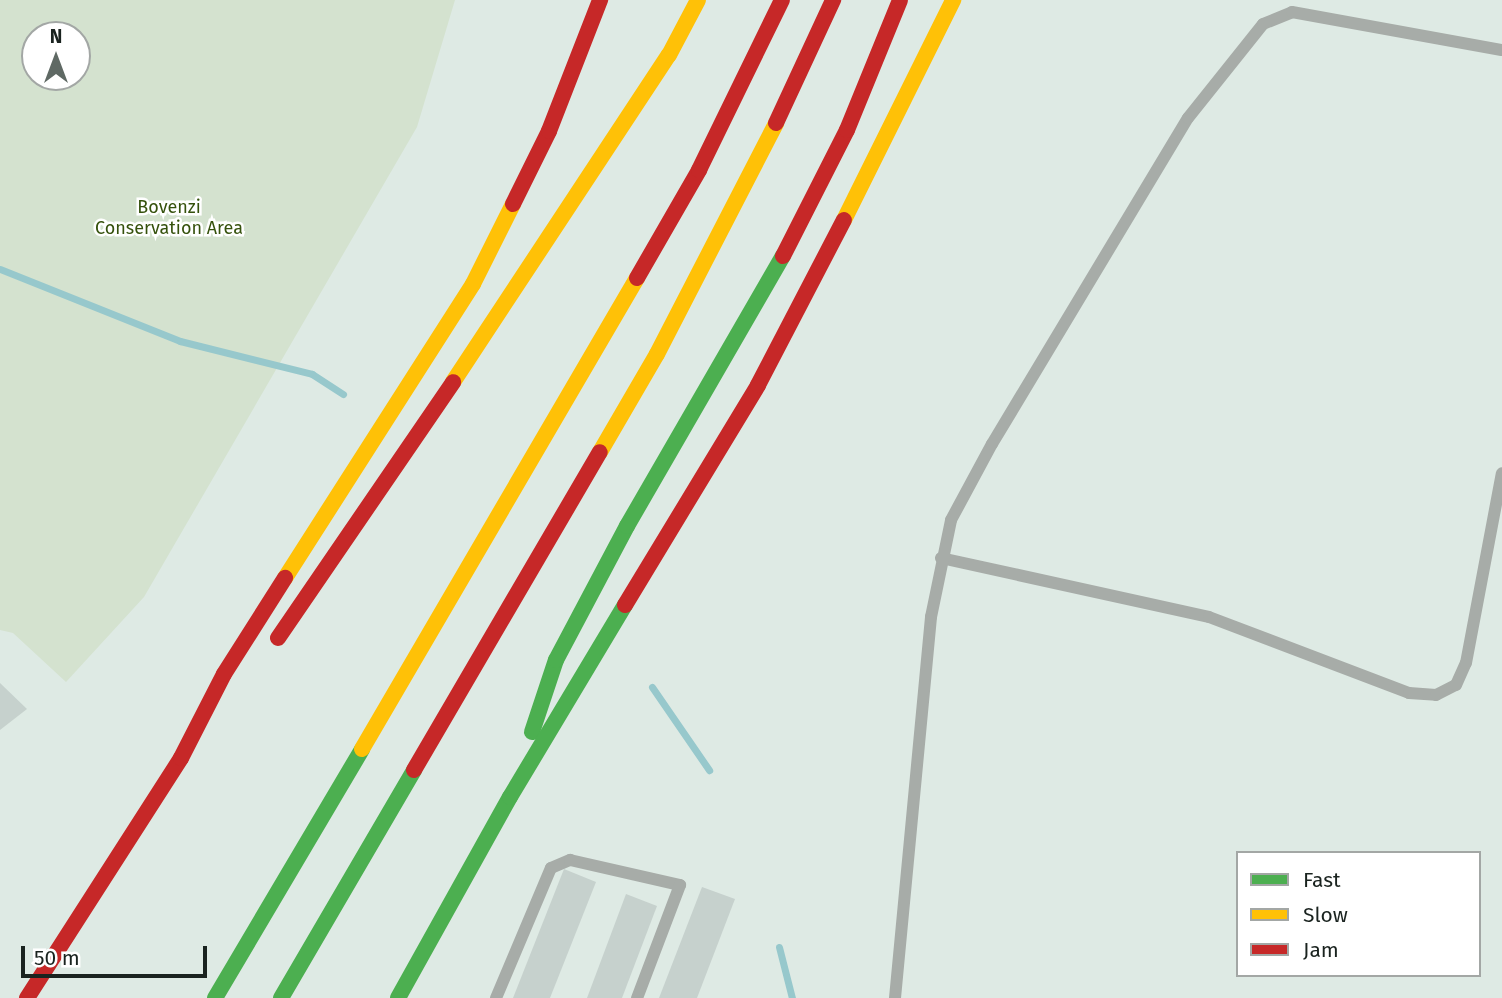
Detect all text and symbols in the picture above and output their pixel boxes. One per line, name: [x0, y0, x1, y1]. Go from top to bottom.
north arrow: [21, 21, 91, 91]
text: N: [50, 25, 62, 48]
park label: Bovenzi Conservation Area: [95, 197, 243, 240]
legend: [1236, 851, 1481, 977]
text: Fast: [1303, 867, 1341, 893]
text: Slow: [1303, 902, 1348, 928]
scale bar: [24, 932, 210, 976]
text: Jam: [1303, 937, 1339, 963]
text: 50 m: [34, 945, 80, 971]

